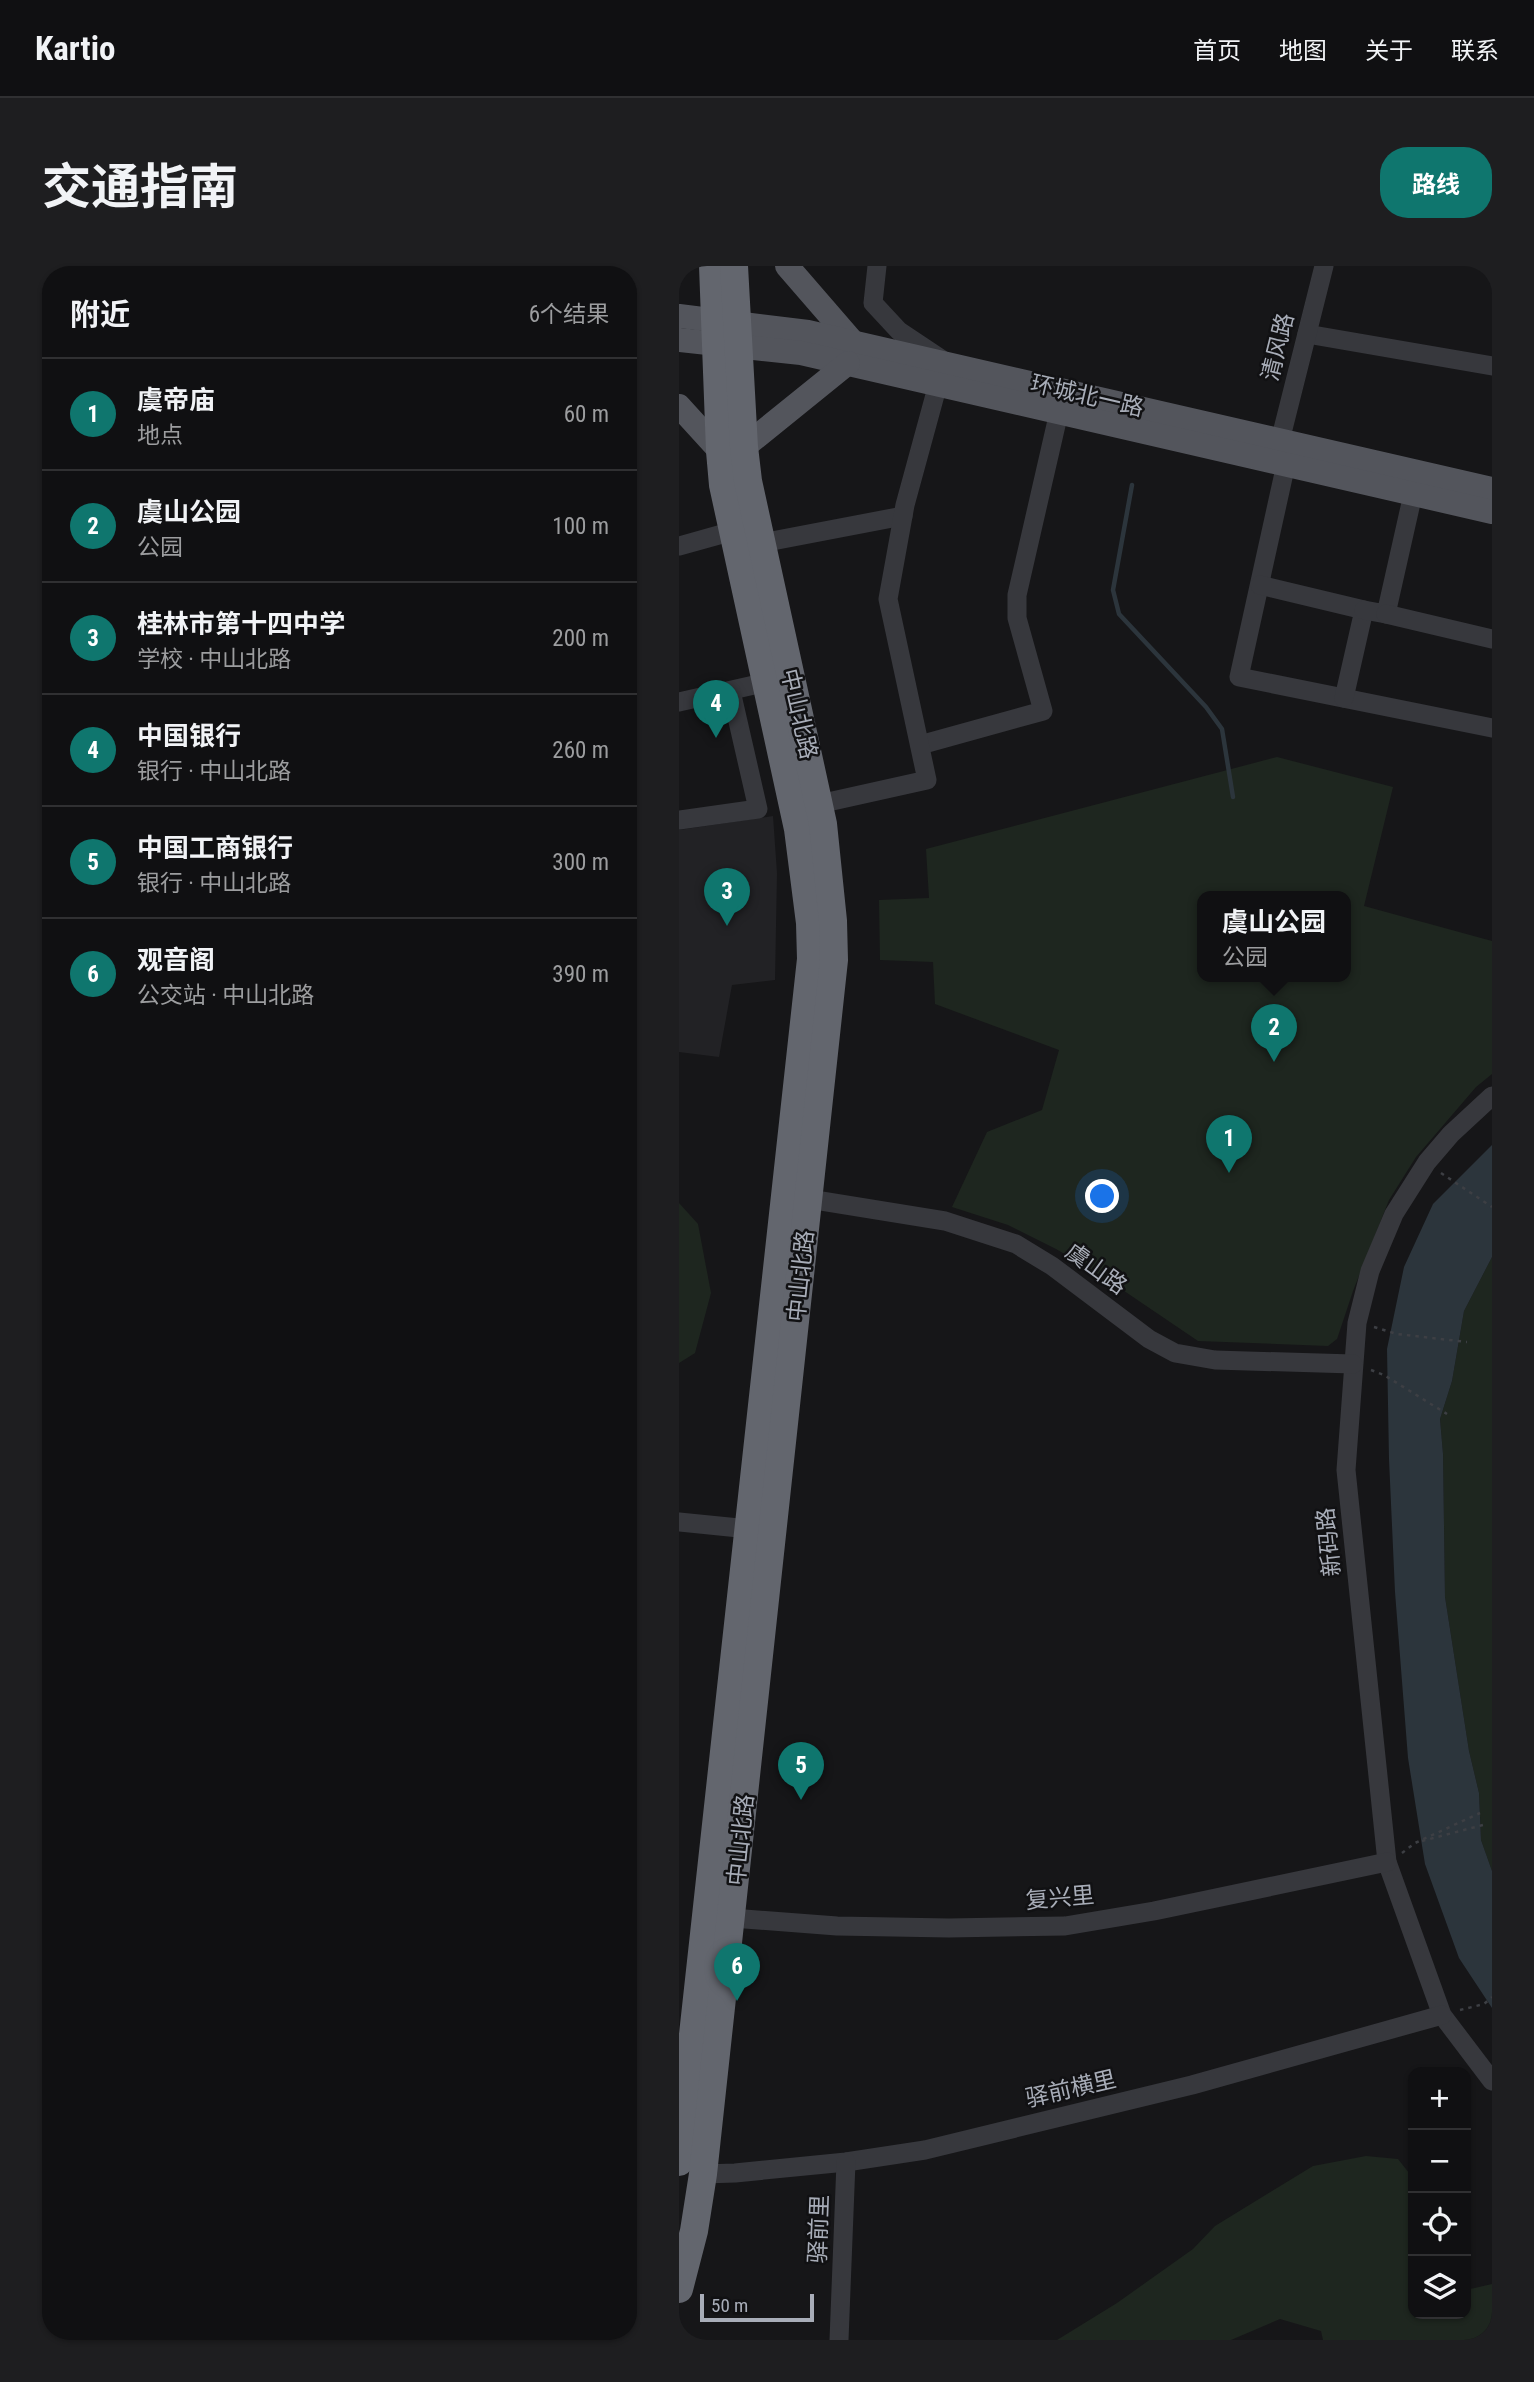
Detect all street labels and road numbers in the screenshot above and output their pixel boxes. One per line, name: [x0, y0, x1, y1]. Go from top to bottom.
street label: 清风路: [1257, 310, 1299, 384]
street label: 环城北一路: [1028, 370, 1146, 422]
street label: 中山北路: [775, 666, 823, 762]
street label: 中山北路: [783, 1229, 819, 1323]
street label: 虞山路: [1060, 1238, 1132, 1300]
street label: 新码路: [1312, 1506, 1346, 1578]
street label: 中山北路: [723, 1793, 759, 1887]
street label: 复兴里: [1024, 1882, 1096, 1914]
street label: 驿前横里: [1023, 2065, 1119, 2113]
street label: 驿前里: [804, 2194, 834, 2264]

